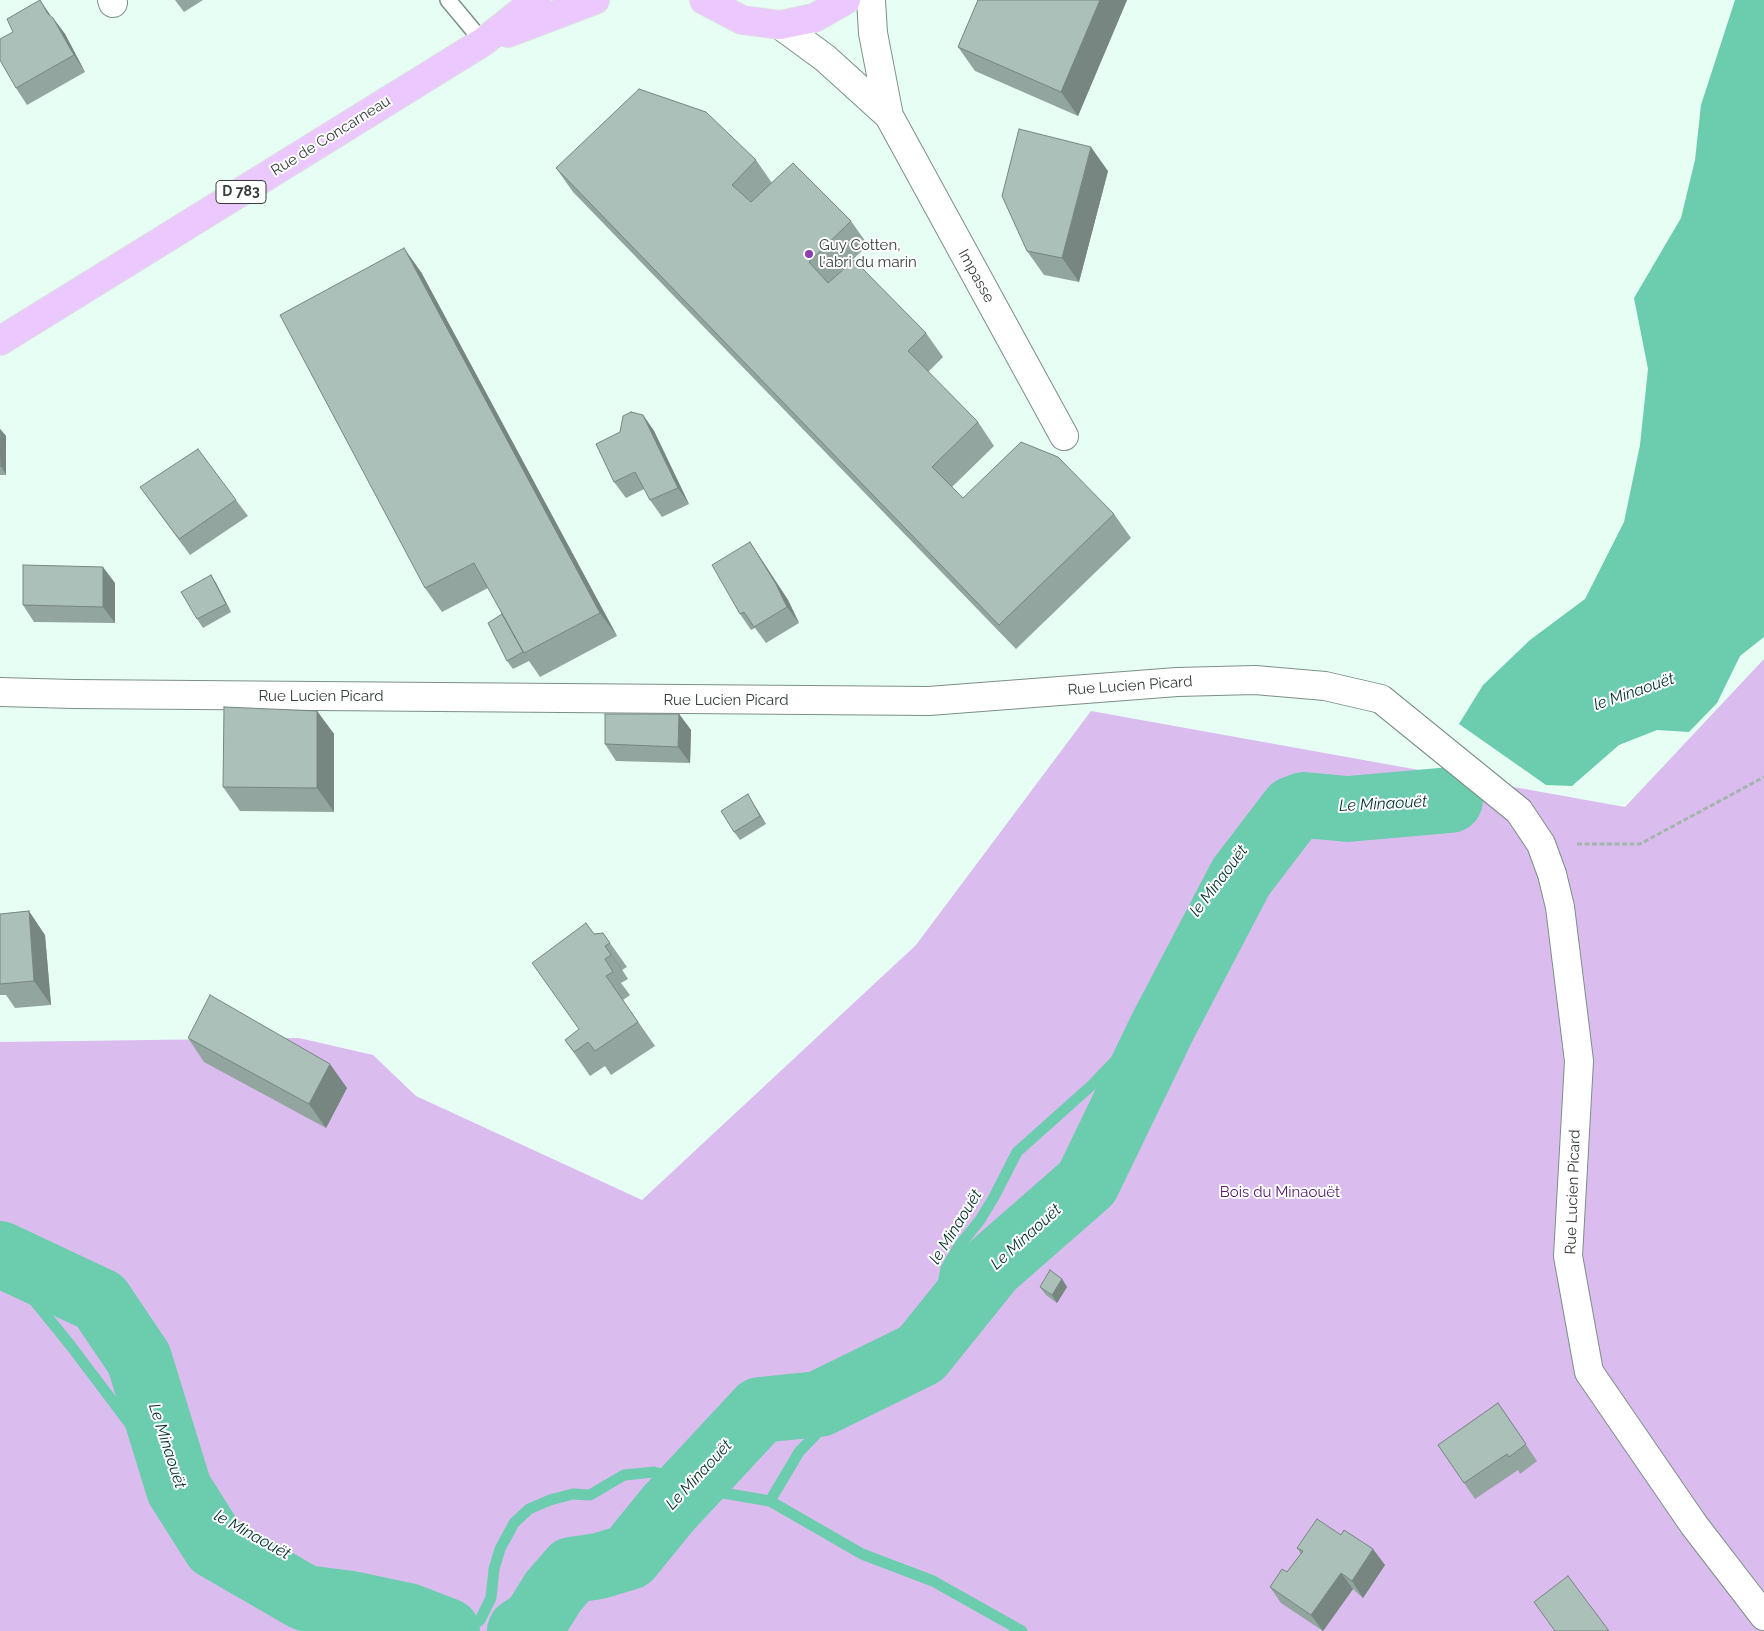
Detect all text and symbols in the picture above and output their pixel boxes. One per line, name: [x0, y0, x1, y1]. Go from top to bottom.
street label: Rue de Concarneau: [268, 92, 394, 180]
road number: D 783: [216, 180, 266, 203]
place label: Guy Cotten, l'abri du marin: [819, 236, 917, 271]
street label: Impasse: [954, 246, 998, 306]
marker: Guy Cotten, l'abri du marin: [803, 248, 815, 260]
water label: le Minaouët: [1591, 669, 1677, 715]
street label: Rue Lucien Picard: [1067, 673, 1193, 699]
street label: Rue Lucien Picard: [258, 687, 384, 705]
street label: Rue Lucien Picard: [663, 691, 789, 709]
water label: Le Minaouët: [1338, 792, 1428, 816]
water label: le Minaouët: [1186, 842, 1252, 920]
street label: Rue Lucien Picard: [1562, 1129, 1584, 1255]
park label: Bois du Minaouët: [1220, 1183, 1340, 1201]
water label: le Minaouët: [926, 1186, 986, 1268]
water label: Le Minaouët: [987, 1200, 1065, 1274]
water label: Le Minaouët: [144, 1401, 190, 1491]
water label: Le Minaouët: [662, 1436, 736, 1514]
water label: le Minaouët: [211, 1506, 293, 1564]

